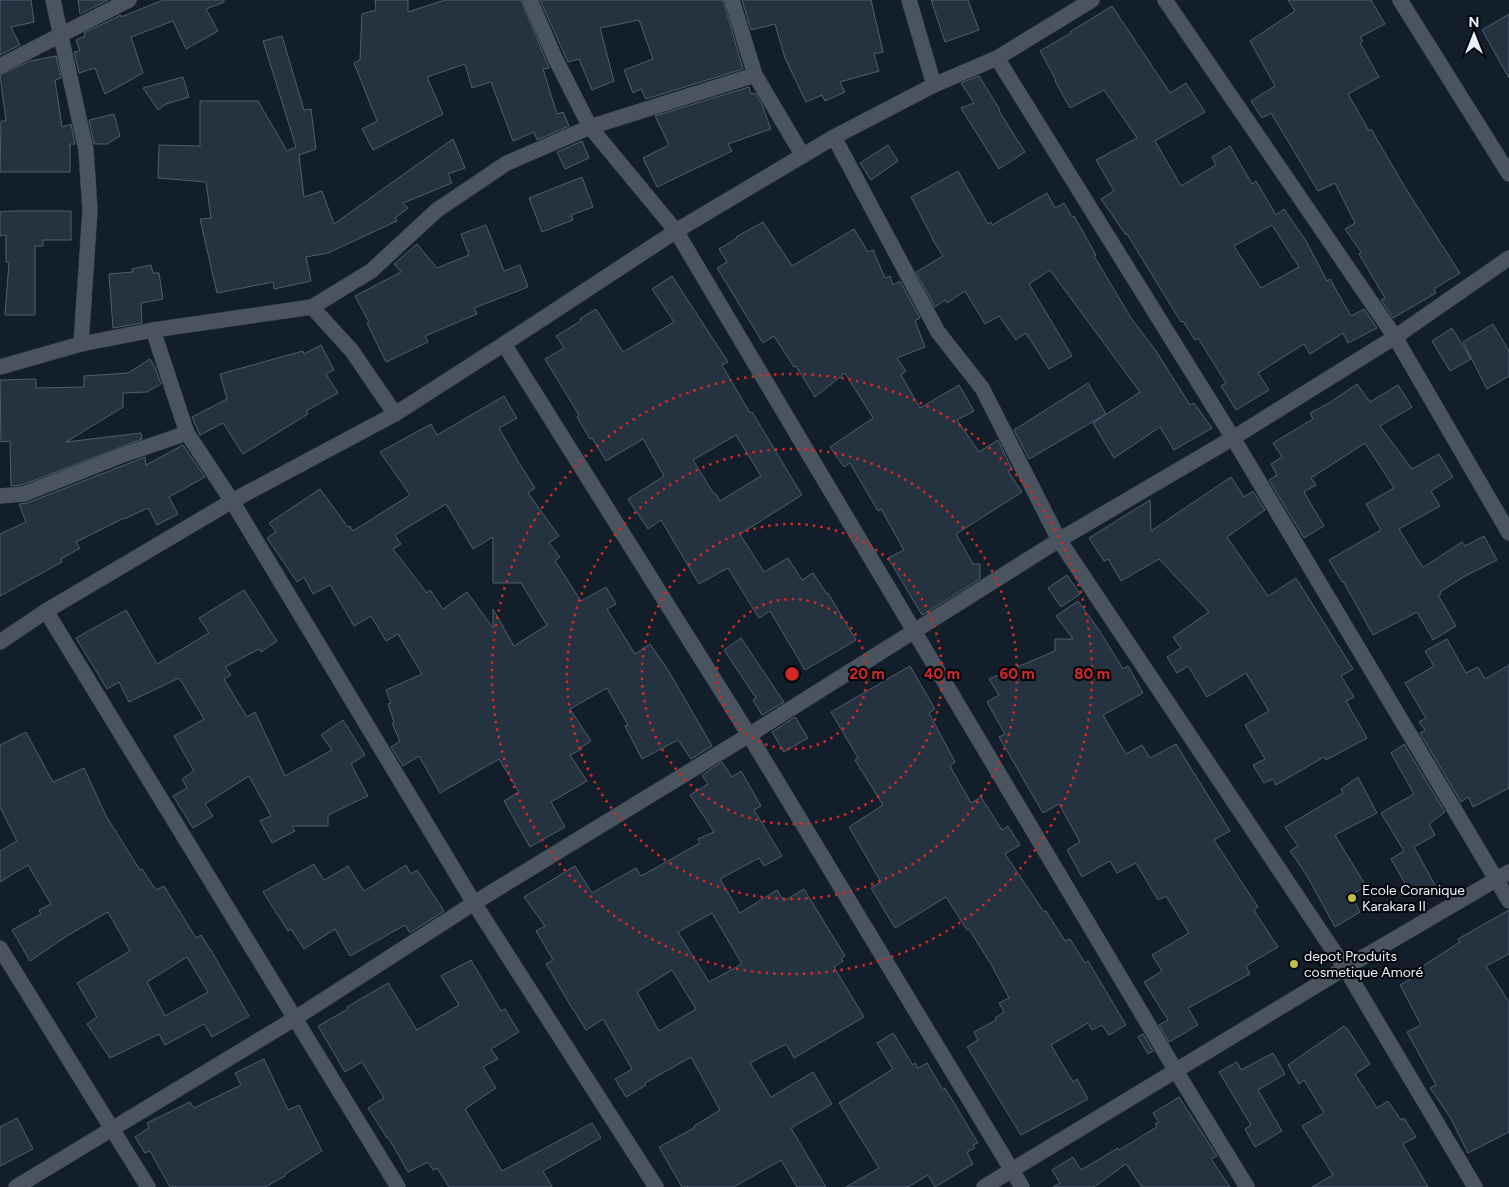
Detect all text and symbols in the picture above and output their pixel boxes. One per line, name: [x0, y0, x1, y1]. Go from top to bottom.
north arrow: [1449, 10, 1499, 60]
text: N: [1469, 14, 1479, 31]
centre of rings: [783, 665, 801, 683]
text: 20 m: [849, 665, 885, 683]
text: 40 m: [924, 665, 960, 683]
text: 60 m: [999, 665, 1035, 683]
text: 80 m: [1074, 665, 1110, 683]
place label: Ecole Coranique Karakara II: [1362, 882, 1465, 915]
marker: Ecole Coranique Karakara II: [1346, 892, 1358, 904]
place label: depot Produits cosmetique Amoré: [1304, 948, 1424, 981]
marker: depot Produits cosmetique Amoré: [1288, 958, 1300, 970]

